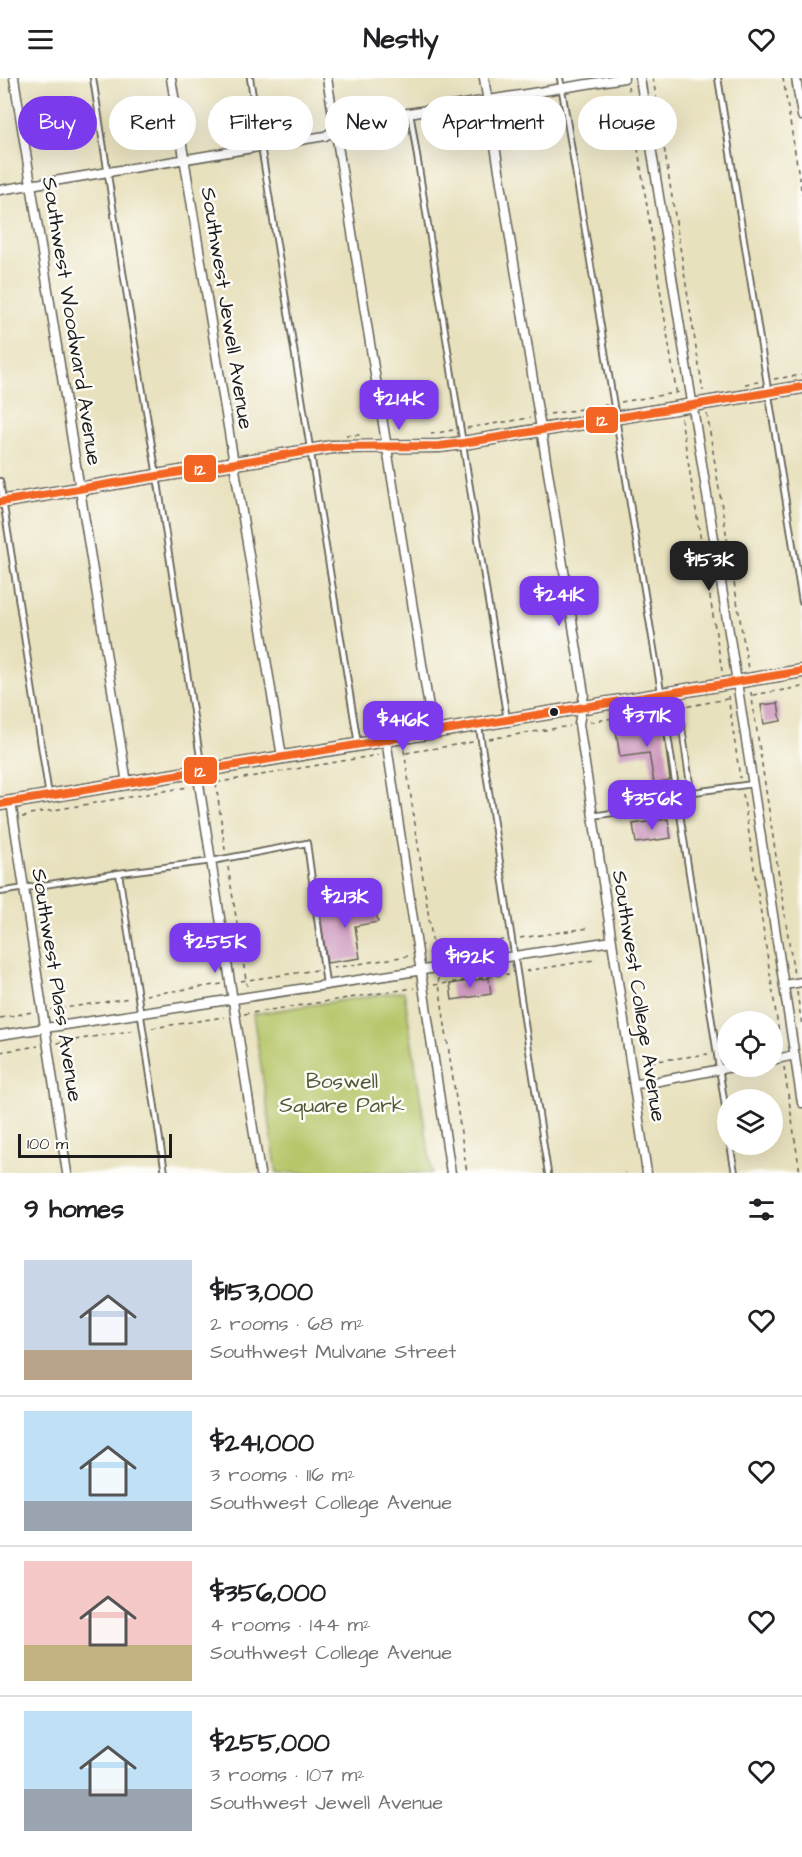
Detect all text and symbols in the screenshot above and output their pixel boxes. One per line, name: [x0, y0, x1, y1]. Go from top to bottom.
text: Nestly: [363, 20, 439, 58]
icon: menu: [24, 23, 57, 56]
icon: heart: [745, 23, 778, 56]
chip: Buy: [18, 96, 97, 150]
chip: Rent: [109, 96, 196, 150]
chip: Filters: [208, 96, 313, 150]
chip: New: [325, 96, 409, 150]
chip: Apartment: [421, 96, 566, 150]
chip: House: [578, 96, 677, 150]
street label: Southwest Woodward Avenue: [35, 175, 109, 467]
street label: Southwest Jewell Avenue: [194, 185, 260, 431]
pin: $214K: [357, 380, 441, 431]
text: $214K: [374, 385, 424, 413]
line badge: 12: [585, 406, 619, 434]
text: 12: [596, 410, 608, 432]
line badge: 12: [183, 454, 217, 483]
text: 12: [194, 459, 206, 481]
pin: $153K: [667, 541, 751, 592]
text: $153K: [684, 546, 734, 574]
pin: $241K: [517, 576, 601, 627]
text: $241K: [534, 581, 584, 609]
pin: $371K: [605, 697, 689, 748]
pin: $416K: [361, 701, 445, 752]
text: $371K: [623, 702, 671, 730]
text: $416K: [377, 706, 429, 734]
unlabelled marker: [548, 706, 560, 718]
line badge: 12: [183, 756, 218, 785]
text: 12: [194, 761, 206, 783]
pin: $356K: [610, 780, 694, 831]
text: $356K: [622, 785, 682, 813]
street label: Southwest Plass Avenue: [24, 866, 90, 1104]
street label: Southwest College Avenue: [603, 868, 673, 1124]
pin: $213K: [303, 878, 387, 929]
text: $213K: [321, 883, 369, 911]
pin: $255K: [173, 923, 257, 974]
text: $255K: [183, 928, 247, 956]
pin: $192K: [428, 938, 512, 989]
text: $192K: [446, 943, 494, 971]
map controls: [717, 1011, 783, 1155]
button: locate: [717, 1011, 783, 1077]
park label: Boswell Square Park: [279, 1067, 405, 1120]
button: layers: [717, 1089, 783, 1155]
scale bar: [18, 1131, 172, 1158]
text: 100 m: [27, 1133, 68, 1155]
text: 9 homes: [24, 1191, 124, 1227]
icon: filters: [745, 1193, 778, 1226]
text: $153,000: [210, 1274, 313, 1310]
icon: home: [72, 1284, 144, 1356]
icon: heart: [745, 1304, 778, 1337]
text: 2 rooms · 68 m²: [210, 1310, 364, 1338]
text: Southwest Mulvane Street: [210, 1338, 456, 1366]
text: $241,000: [210, 1425, 314, 1461]
icon: home: [72, 1435, 144, 1507]
icon: heart: [745, 1455, 778, 1488]
text: 3 rooms · 116 m²: [210, 1461, 355, 1489]
text: Southwest College Avenue: [210, 1489, 452, 1517]
text: $356,000: [210, 1575, 326, 1611]
icon: home: [72, 1585, 144, 1657]
icon: heart: [745, 1605, 778, 1638]
text: 4 rooms · 144 m²: [210, 1611, 370, 1639]
text: Southwest College Avenue: [210, 1639, 452, 1667]
text: $255,000: [210, 1725, 330, 1761]
icon: home: [72, 1735, 144, 1807]
icon: heart: [745, 1755, 778, 1788]
text: 3 rooms · 107 m²: [210, 1761, 365, 1789]
text: Southwest Jewell Avenue: [210, 1789, 443, 1817]

